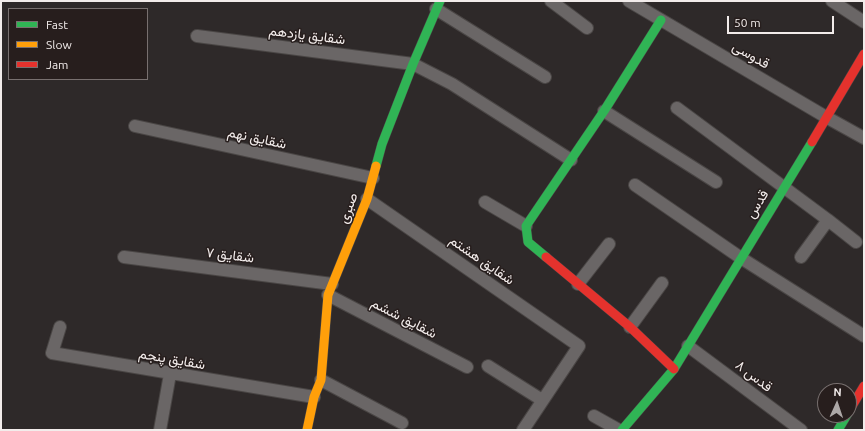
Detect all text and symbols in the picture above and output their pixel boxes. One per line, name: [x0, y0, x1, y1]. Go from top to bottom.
legend: [8, 8, 148, 80]
scale bar: [729, 8, 836, 34]
text: 50 m: [734, 16, 761, 29]
text: Fast: [46, 18, 68, 31]
street label: شقایق یازدهم: [268, 22, 346, 48]
text: Slow: [46, 38, 72, 51]
street label: قدوسی: [729, 38, 773, 72]
text: Jam: [46, 58, 68, 71]
street label: شقایق نهم: [226, 124, 288, 152]
street label: قدس: [742, 187, 772, 221]
street label: صبری: [334, 190, 362, 226]
street label: شقایق هشتم: [446, 231, 518, 289]
street label: شقایق ۷: [205, 244, 255, 266]
street label: شقایق ششم: [368, 294, 440, 342]
street label: شقایق پنجم: [137, 345, 207, 373]
street label: قدس ۸: [732, 357, 776, 395]
north arrow: [817, 383, 857, 423]
text: N: [833, 386, 842, 398]

